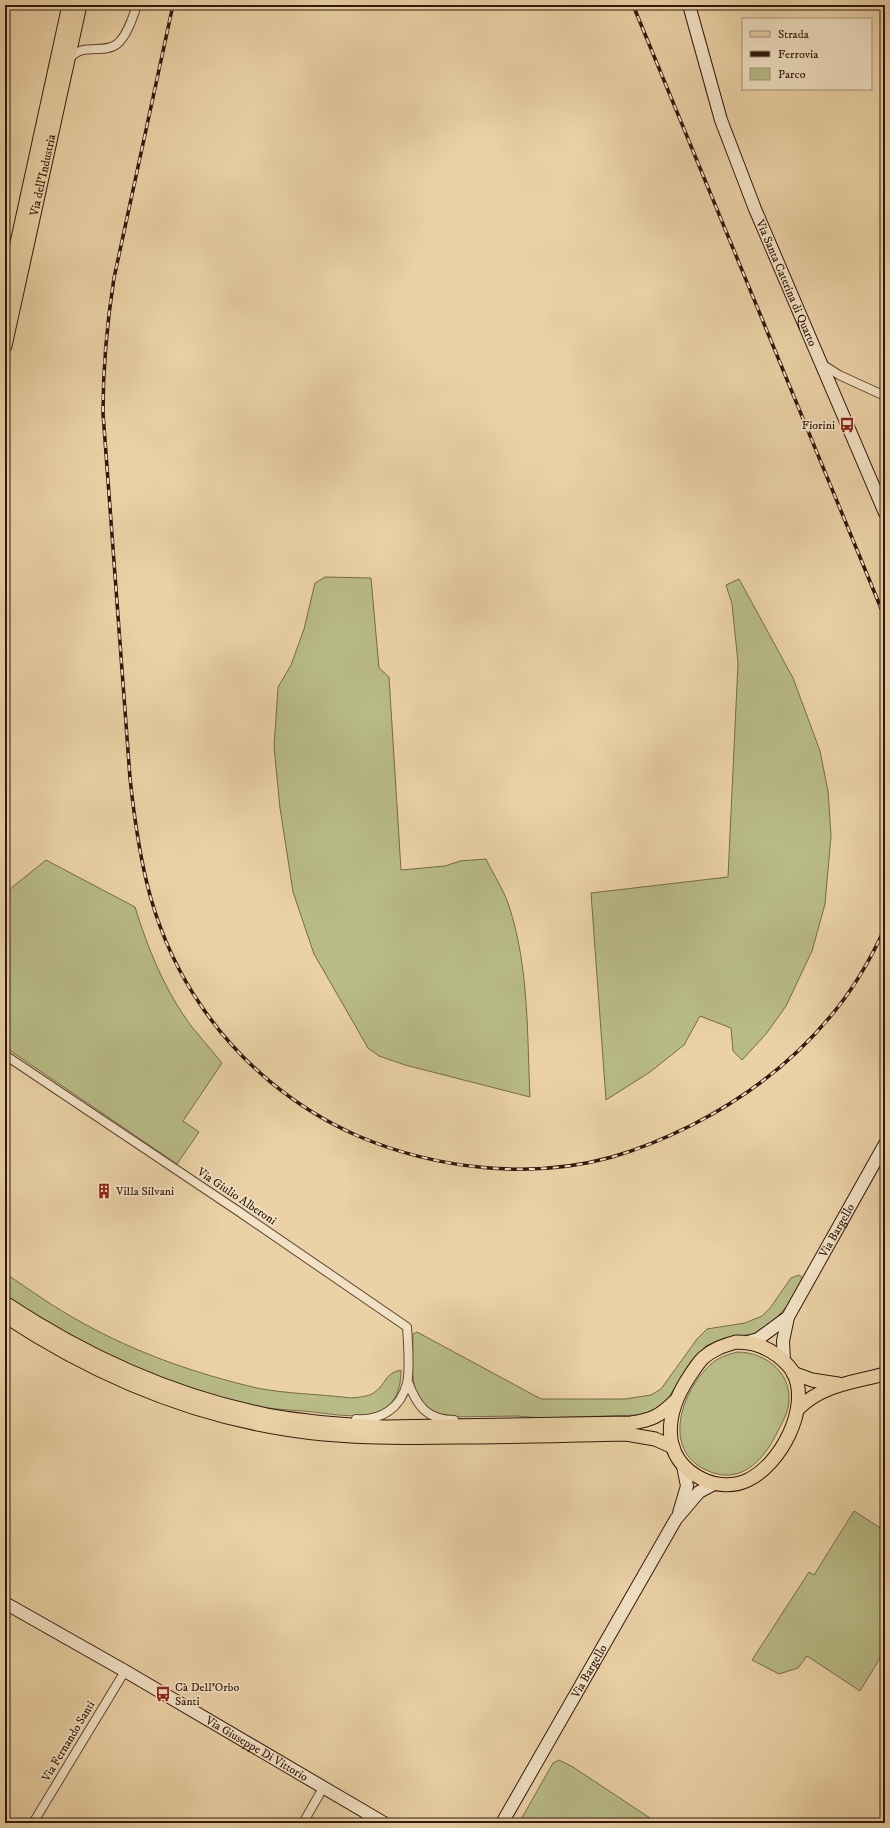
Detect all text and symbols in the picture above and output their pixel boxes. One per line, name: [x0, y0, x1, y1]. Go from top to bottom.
legend: [742, 18, 872, 90]
text: Strada: [778, 27, 810, 42]
text: Ferrovia: [778, 47, 819, 62]
text: Parco: [778, 67, 806, 82]
street label: Via dell'Industria: [27, 132, 60, 218]
street label: Via Santa Caterina di Quarto: [752, 216, 820, 349]
bus stop icon: Fiorini: [838, 416, 856, 434]
place label: Fiorini: [802, 418, 835, 433]
street label: Via Giulio Alberoni: [194, 1164, 279, 1228]
building icon: Villa Silvani: [95, 1182, 113, 1200]
place label: Villa Silvani: [115, 1184, 174, 1199]
street label: Via Bargello: [816, 1201, 858, 1261]
street label: Via Bargello: [568, 1642, 611, 1702]
place label: Cà Dell'Orbo Santi: [175, 1680, 239, 1709]
bus stop icon: Cà Dell'Orbo Santi: [154, 1685, 172, 1703]
street label: Via Fernando Santi: [38, 1698, 98, 1785]
street label: Via Giuseppe Di Vittorio: [202, 1713, 311, 1785]

